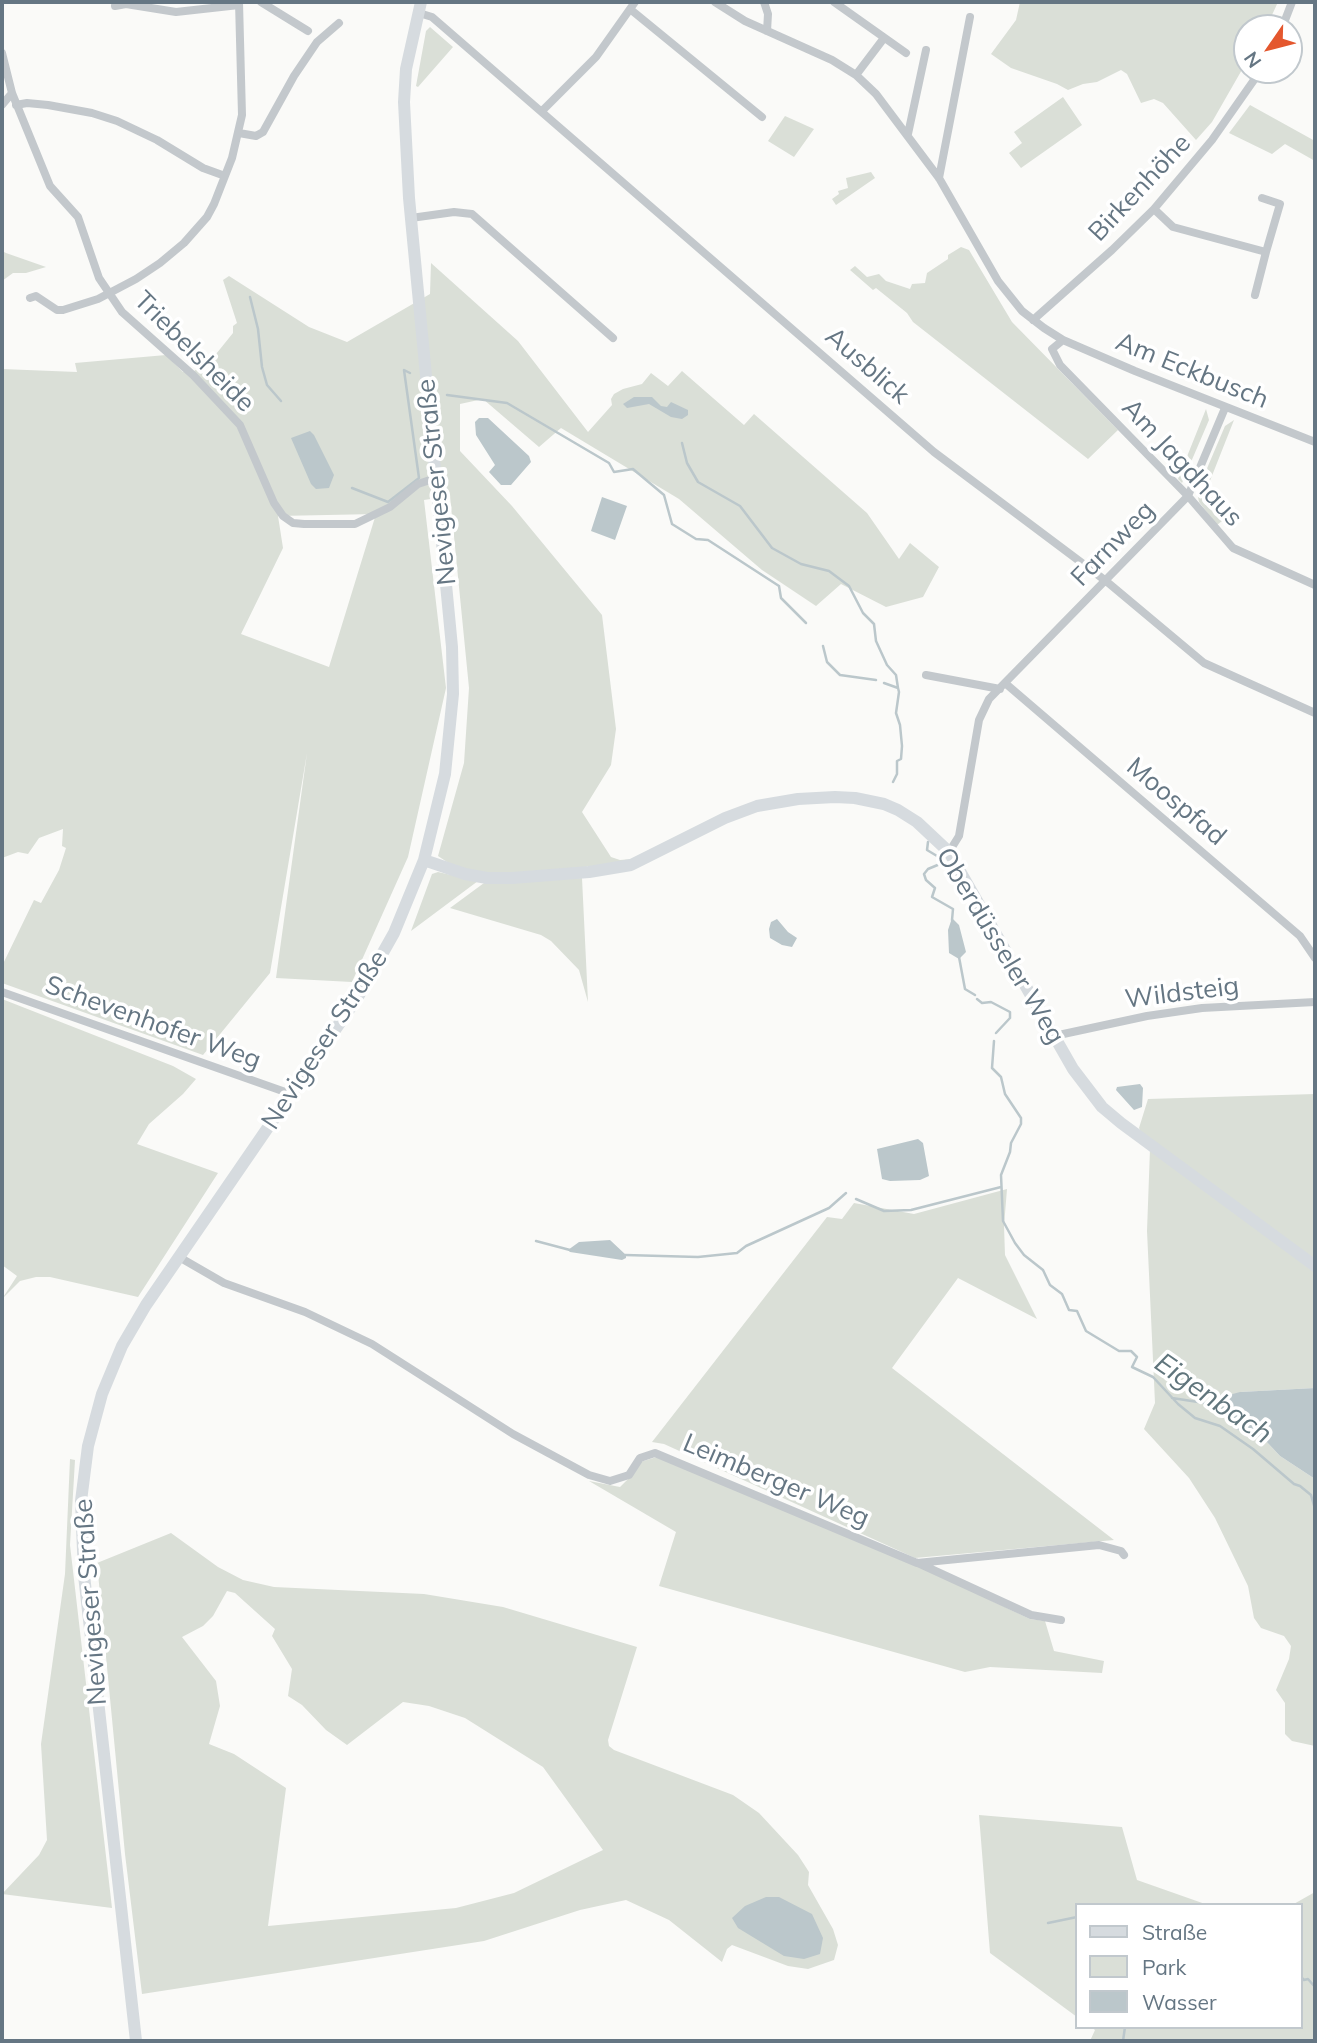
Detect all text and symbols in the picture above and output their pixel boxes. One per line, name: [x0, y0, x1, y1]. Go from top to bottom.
north arrow: [1233, 14, 1303, 84]
text: N: [1238, 47, 1266, 73]
street label: Birkenhöhe: [1082, 128, 1198, 248]
street label: Triebelsheide: [127, 285, 261, 419]
street label: Ausblick: [819, 321, 915, 411]
street label: Am Eckbusch: [1111, 326, 1273, 416]
street label: Nevigeser Straße: [411, 377, 463, 587]
street label: Am Jagdhaus: [1115, 393, 1249, 533]
street label: Farnweg: [1065, 495, 1161, 593]
street label: Moospfad: [1120, 751, 1232, 853]
street label: Oberdüsseler Weg: [929, 842, 1071, 1050]
street label: Nevigeser Straße: [255, 945, 395, 1135]
street label: Schevenhofer Weg: [41, 969, 265, 1077]
street label: Wildsteig: [1123, 971, 1241, 1015]
water label: Eigenbach: [1148, 1346, 1278, 1452]
street label: Leimberger Weg: [678, 1428, 874, 1534]
street label: Nevigeser Straße: [68, 1498, 114, 1706]
legend: [1076, 1903, 1303, 2029]
text: Straße: [1142, 1919, 1207, 1945]
text: Park: [1142, 1954, 1186, 1980]
text: Wasser: [1142, 1989, 1217, 2015]

